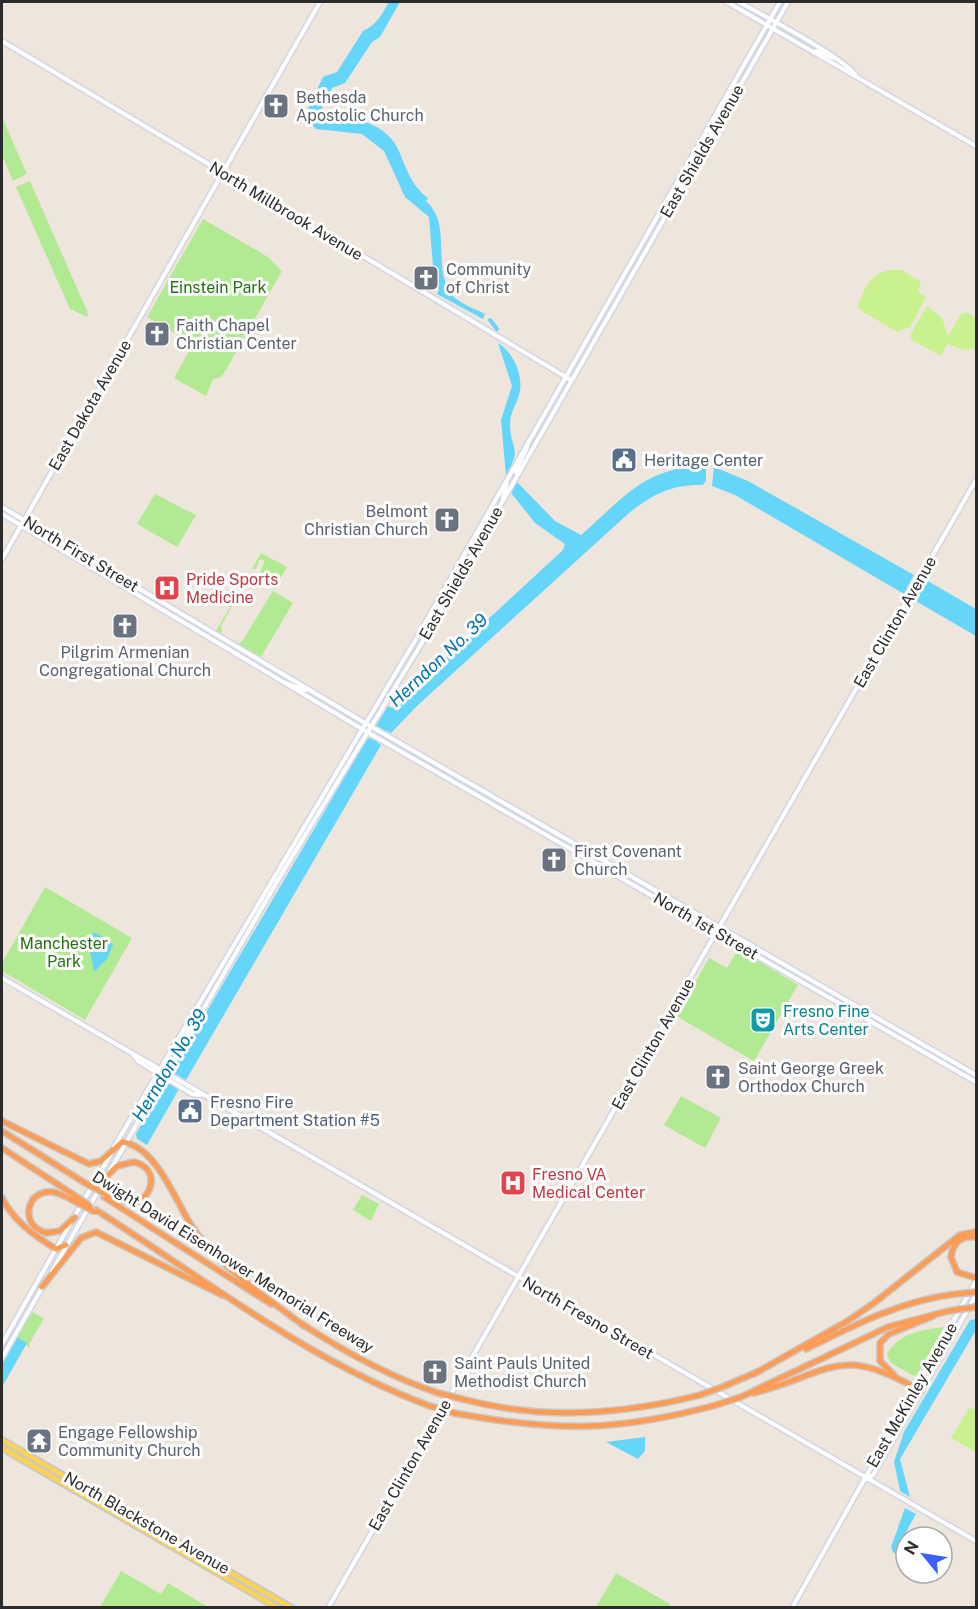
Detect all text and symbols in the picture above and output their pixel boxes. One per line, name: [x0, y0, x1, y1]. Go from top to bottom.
street label: East Shields Avenue: [656, 81, 748, 221]
place label: Bethesda Apostolic Church: [296, 88, 424, 125]
church icon: Bethesda Apostolic Church: [261, 91, 291, 121]
street label: North Millbrook Avenue: [206, 158, 366, 264]
place label: Community of Christ: [446, 260, 532, 297]
church icon: Community of Christ: [411, 263, 441, 293]
park label: Einstein Park: [169, 278, 267, 297]
place label: Faith Chapel Christian Center: [176, 316, 297, 353]
church icon: Faith Chapel Christian Center: [142, 319, 172, 349]
street label: East Dakota Avenue: [45, 336, 135, 474]
public building icon: Heritage Center: [609, 445, 639, 475]
place label: Heritage Center: [644, 451, 763, 470]
place label: Belmont Christian Church: [304, 502, 428, 539]
street label: East Shields Avenue: [415, 503, 507, 643]
church icon: Belmont Christian Church: [432, 505, 462, 535]
street label: North First Street: [20, 512, 142, 596]
street label: East Clinton Avenue: [850, 553, 940, 691]
place label: Pride Sports Medicine: [186, 570, 278, 607]
hospital icon: Pride Sports Medicine: [152, 573, 182, 603]
water label: Herndon No. 39: [384, 609, 492, 711]
church icon: Pilgrim Armenian Congregational Church: [110, 611, 140, 641]
place label: Pilgrim Armenian Congregational Church: [39, 643, 211, 680]
place label: First Covenant Church: [574, 842, 682, 879]
church icon: First Covenant Church: [539, 845, 569, 875]
street label: North 1st Street: [650, 888, 762, 964]
park label: Manchester Park: [20, 934, 108, 971]
street label: East Clinton Avenue: [608, 975, 698, 1113]
place label: Fresno Fine Arts Center: [783, 1002, 870, 1039]
water label: Herndon No. 39: [127, 1005, 211, 1125]
theatre icon: Fresno Fine Arts Center: [748, 1005, 778, 1035]
place label: Saint George Greek Orthodox Church: [738, 1059, 884, 1096]
church icon: Saint George Greek Orthodox Church: [703, 1062, 733, 1092]
place label: Fresno Fire Department Station #5: [210, 1093, 380, 1130]
public building icon: Fresno Fire Department Station #5: [175, 1096, 205, 1126]
place label: Fresno VA Medical Center: [532, 1165, 645, 1202]
street label: Dwight David Eisenhower Memorial Freeway: [89, 1167, 378, 1357]
hospital icon: Fresno VA Medical Center: [498, 1168, 528, 1198]
street label: North Fresno Street: [519, 1273, 657, 1363]
street label: East McKinley Avenue: [863, 1319, 961, 1471]
place label: Saint Pauls United Methodist Church: [454, 1354, 590, 1391]
church icon: Saint Pauls United Methodist Church: [420, 1357, 450, 1387]
street label: East Clinton Avenue: [365, 1396, 455, 1534]
place label: Engage Fellowship Community Church: [58, 1423, 201, 1460]
temple icon: Engage Fellowship Community Church: [24, 1426, 54, 1456]
street label: North Blackstone Avenue: [61, 1468, 233, 1578]
north arrow: [894, 1525, 954, 1585]
text: N: [900, 1538, 923, 1558]

